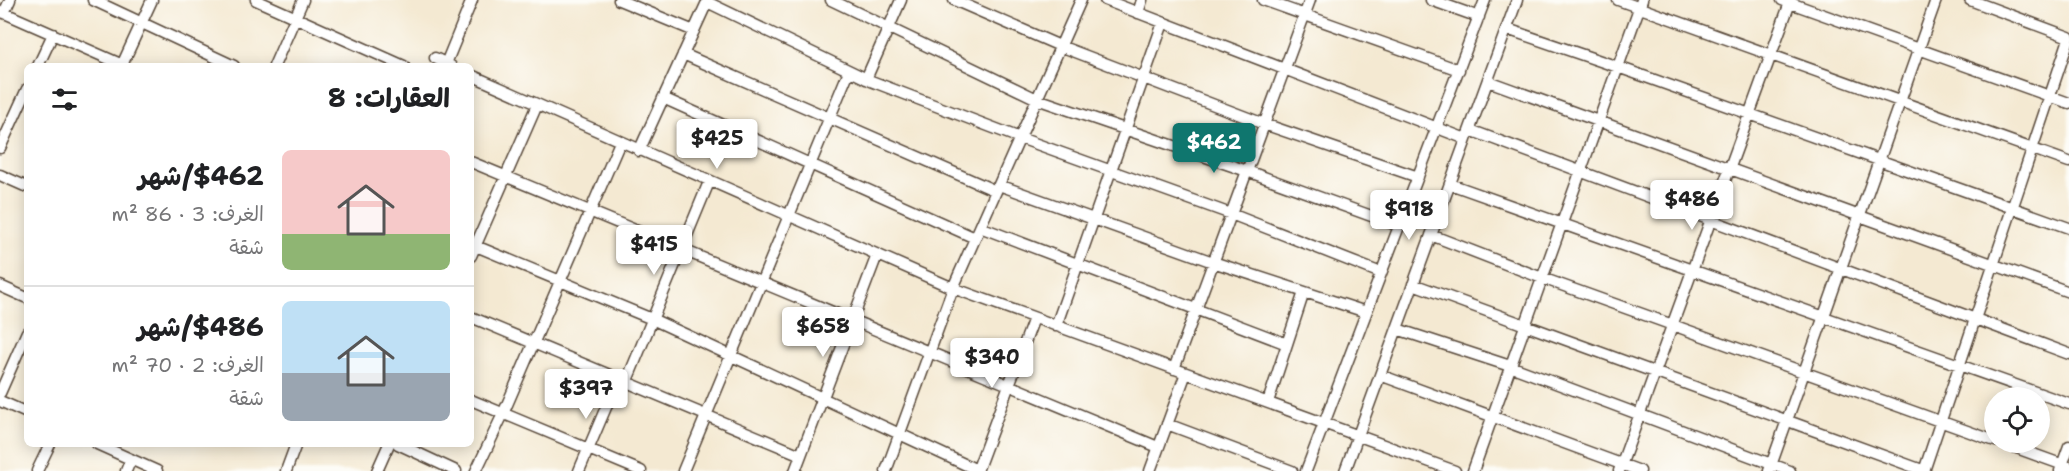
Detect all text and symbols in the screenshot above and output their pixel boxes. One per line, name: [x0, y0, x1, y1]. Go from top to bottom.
text: العقارات: 8: [328, 80, 450, 115]
icon: filters: [48, 83, 81, 116]
pin: $425: [681, 119, 753, 170]
pin: $462: [1178, 123, 1250, 174]
text: $425: [691, 125, 743, 151]
text: $462: [1187, 129, 1241, 155]
text: $462/شهر: [138, 158, 264, 193]
icon: home: [330, 174, 402, 246]
pin: $486: [1656, 180, 1728, 231]
text: $486: [1664, 186, 1720, 212]
pin: $918: [1373, 190, 1445, 241]
text: $918: [1384, 196, 1434, 222]
text: الغرف: 3 · 86 m²: [111, 201, 264, 227]
pin: $415: [618, 225, 690, 276]
text: $415: [630, 231, 678, 257]
text: شقة: [229, 234, 264, 260]
pin: $658: [787, 307, 859, 358]
text: $486/شهر: [138, 309, 264, 344]
text: $658: [796, 313, 850, 339]
icon: home: [330, 325, 402, 397]
pin: $340: [956, 338, 1028, 389]
text: $340: [964, 344, 1020, 370]
text: الغرف: 2 · 70 m²: [111, 352, 264, 378]
pin: $397: [550, 369, 622, 420]
text: $397: [559, 375, 613, 401]
text: شقة: [229, 385, 264, 411]
map controls: [1984, 387, 2050, 453]
button: locate: [1984, 387, 2050, 453]

